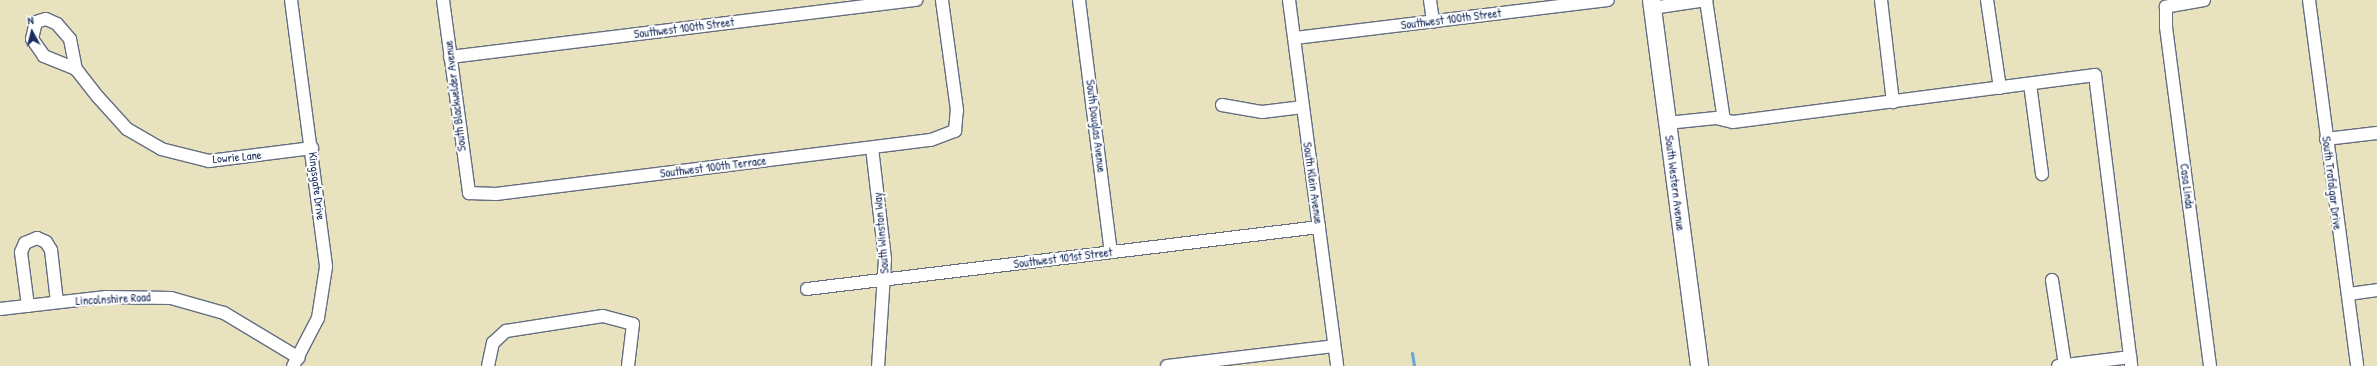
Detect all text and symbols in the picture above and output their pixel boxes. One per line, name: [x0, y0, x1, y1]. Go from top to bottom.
street label: Southwest 100th Street: [1400, 6, 1502, 32]
north arrow: [12, 12, 52, 52]
text: N: [27, 13, 34, 27]
street label: Southwest 100th Street: [633, 15, 735, 41]
street label: South Blackwelder Avenue: [441, 40, 469, 152]
street label: South Douglas Avenue: [1083, 79, 1109, 173]
street label: South Western Avenue: [1662, 134, 1688, 232]
street label: South Trafalgar Drive: [2319, 135, 2345, 231]
street label: South Klein Avenue: [1300, 141, 1326, 225]
street label: Lowrie Lane: [212, 148, 262, 166]
street label: Kingsgate Drive: [306, 151, 328, 221]
street label: Southwest 100th Terrace: [659, 153, 767, 181]
street label: Casa Linda: [2177, 163, 2197, 209]
street label: South Winston Way: [870, 192, 892, 274]
street label: Southwest 101st Street: [1013, 245, 1113, 271]
street label: Lincolnshire Road: [75, 290, 151, 308]

